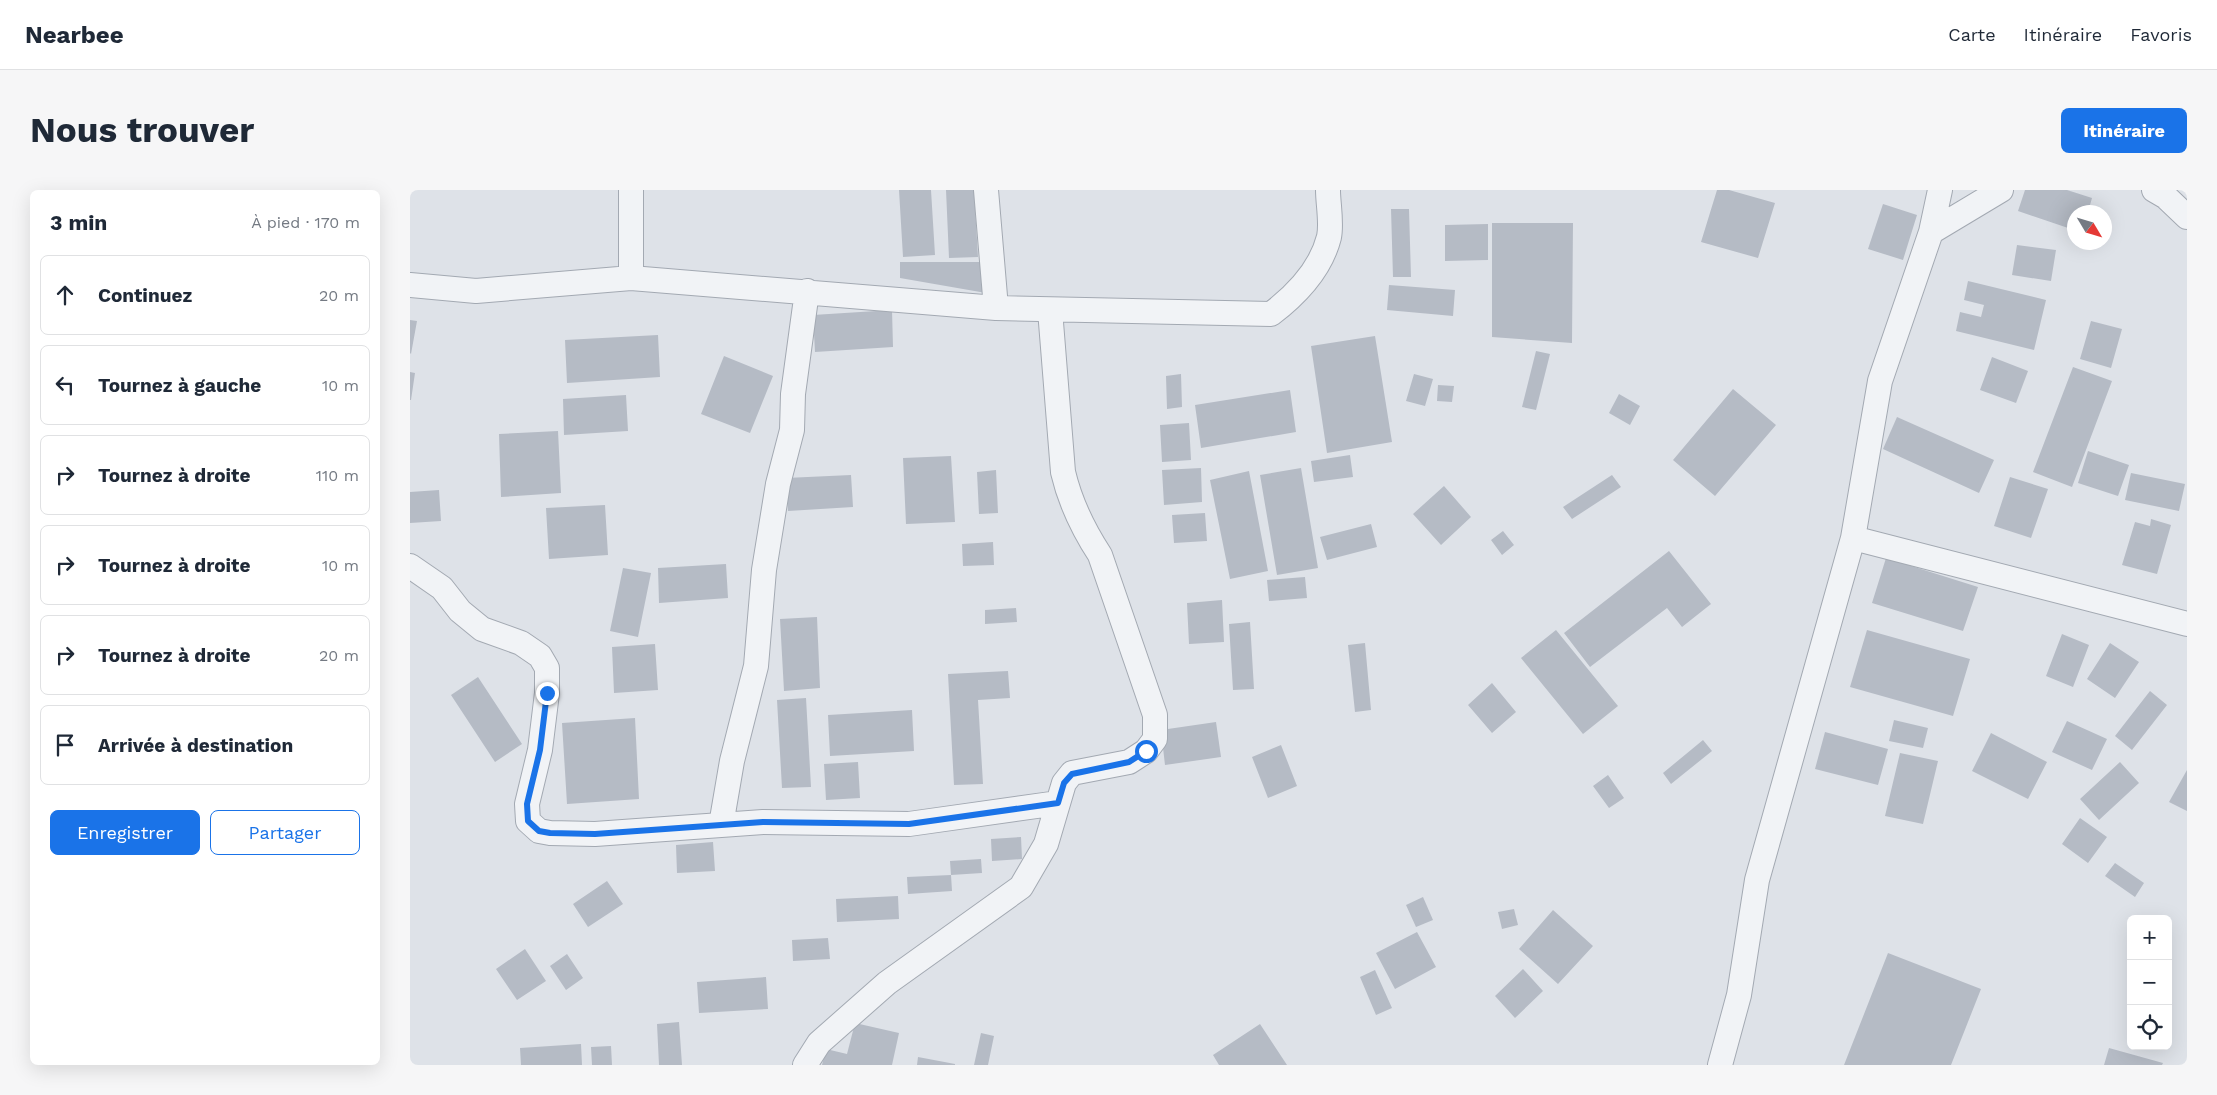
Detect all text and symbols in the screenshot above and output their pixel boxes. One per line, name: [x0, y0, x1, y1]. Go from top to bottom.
text: Nearbee: [25, 21, 124, 49]
text: Carte: [1948, 24, 1996, 45]
text: Itinéraire: [2024, 24, 2102, 45]
text: Favoris: [2130, 24, 2192, 45]
button: Itinéraire: [2061, 108, 2187, 153]
text: Nous trouver: [30, 109, 254, 151]
north arrow: [2067, 205, 2112, 250]
text: 3 min: [50, 210, 107, 235]
text: À pied · 170 m: [251, 213, 360, 232]
icon: ahead: [51, 281, 79, 309]
text: Continuez: [98, 284, 192, 307]
text: 20 m: [319, 286, 359, 305]
icon: left: [51, 371, 79, 399]
text: Tournez à gauche: [98, 374, 261, 397]
text: 10 m: [322, 376, 359, 395]
icon: right: [51, 461, 79, 489]
text: Tournez à droite: [98, 464, 250, 487]
text: 110 m: [316, 466, 359, 485]
icon: right: [51, 551, 79, 579]
text: Tournez à droite: [98, 554, 250, 577]
text: 10 m: [322, 556, 359, 575]
icon: right: [51, 641, 79, 669]
text: Tournez à droite: [98, 644, 250, 667]
text: 20 m: [319, 646, 359, 665]
route end: [536, 682, 559, 705]
icon: arrive: [51, 731, 79, 759]
text: Arrivée à destination: [98, 734, 293, 757]
route start: [1135, 740, 1158, 763]
button: Enregistrer: [50, 810, 200, 855]
button: Partager: [210, 810, 360, 855]
map controls: [2127, 915, 2172, 1050]
button: +: [2127, 915, 2172, 960]
button: −: [2127, 960, 2172, 1005]
button: locate: [2127, 1005, 2172, 1050]

